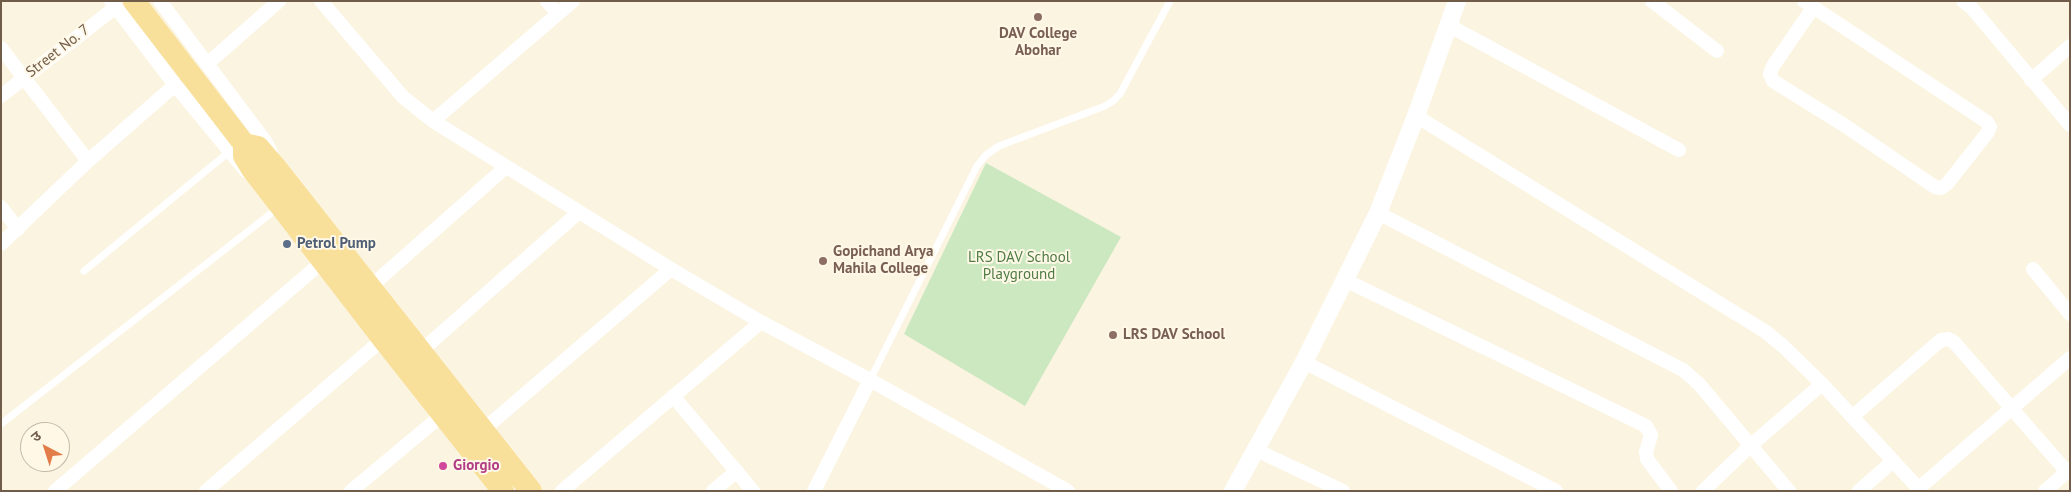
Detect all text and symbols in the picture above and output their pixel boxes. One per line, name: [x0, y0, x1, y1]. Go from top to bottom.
marker: DAV College Abohar: [1032, 11, 1044, 23]
street label: Street No. 7: [23, 21, 93, 81]
place label: DAV College Abohar: [999, 25, 1077, 60]
place label: Petrol Pump: [297, 235, 376, 253]
marker: Petrol Pump: [281, 238, 293, 250]
place label: Gopichand Arya Mahila College: [833, 243, 933, 278]
park label: LRS DAV School Playground: [968, 249, 1070, 284]
marker: Gopichand Arya Mahila College: [817, 255, 829, 267]
place label: LRS DAV School: [1123, 326, 1225, 344]
marker: LRS DAV School: [1107, 329, 1119, 341]
north arrow: [20, 422, 70, 472]
text: उ: [27, 427, 45, 446]
place label: Giorgio: [453, 457, 500, 475]
marker: Giorgio: [437, 460, 449, 472]

